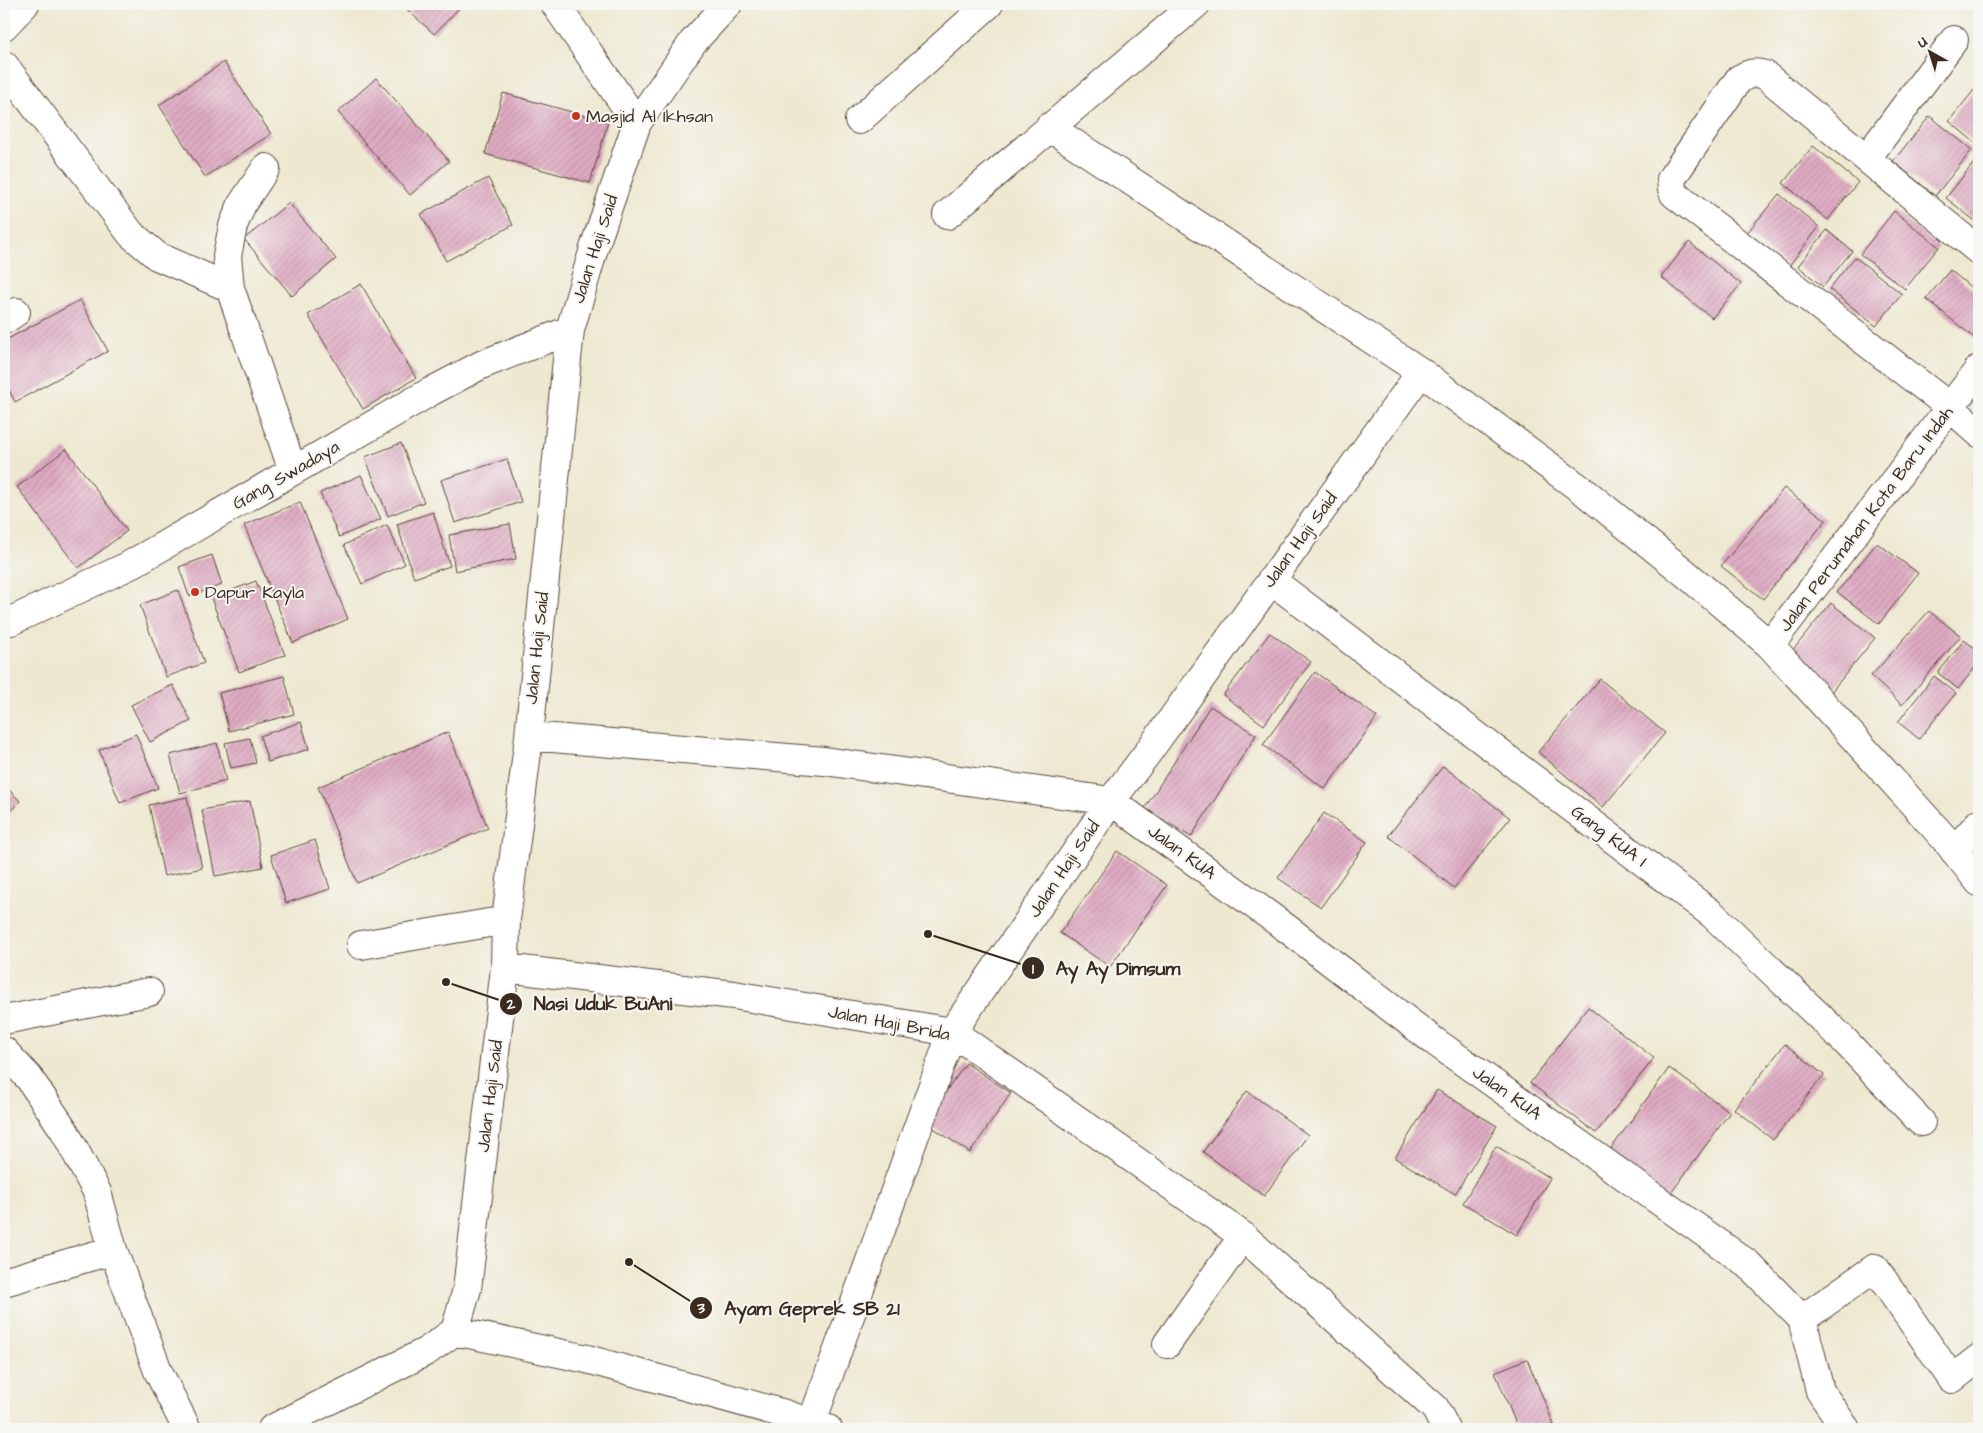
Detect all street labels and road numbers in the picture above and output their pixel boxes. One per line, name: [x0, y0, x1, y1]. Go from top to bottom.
street label: Jalan Haji Said: [566, 192, 624, 306]
street label: Jalan Perumahan Kota Baru Indah: [1773, 401, 1959, 637]
street label: Gang Swadaya: [228, 434, 345, 517]
street label: Jalan Haji Said: [1257, 487, 1343, 593]
street label: Jalan Haji Said: [519, 591, 555, 705]
street label: Gang KUA I: [1565, 799, 1652, 874]
street label: Jalan Haji Said: [1022, 815, 1106, 923]
street label: Jalan KUA: [1143, 819, 1222, 886]
street label: Jalan Haji Brida: [826, 999, 952, 1047]
street label: Jalan Haji Said: [471, 1039, 509, 1153]
street label: Jalan KUA: [1467, 1060, 1547, 1126]

